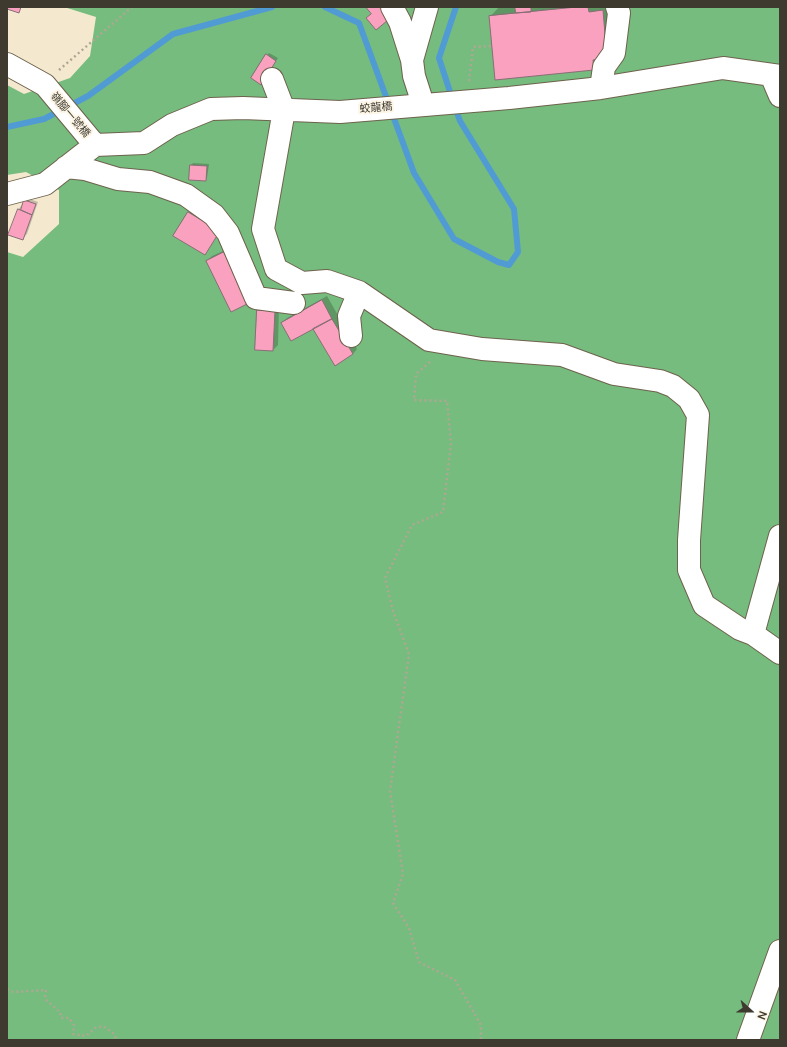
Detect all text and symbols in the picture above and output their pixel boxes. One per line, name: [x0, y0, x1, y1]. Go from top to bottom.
street label: 嶺腳一號橋: [47, 90, 93, 140]
street label: 蛟龍橋: [359, 100, 393, 116]
north arrow: [731, 991, 771, 1031]
text: N: [754, 1009, 771, 1022]

